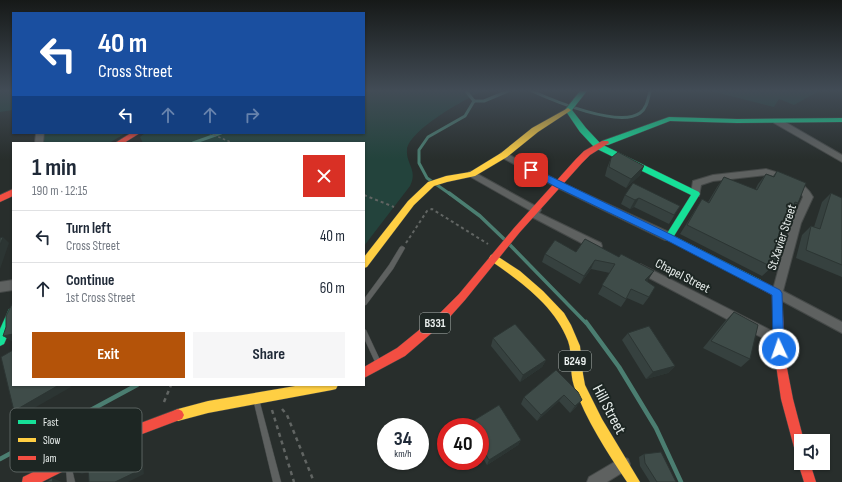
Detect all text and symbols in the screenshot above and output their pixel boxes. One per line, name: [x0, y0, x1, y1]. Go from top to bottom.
text: 40 m: [98, 27, 147, 60]
icon: left: [32, 28, 84, 80]
text: Cross Street: [98, 61, 173, 82]
icon: left: [115, 104, 137, 126]
icon: ahead: [157, 104, 179, 126]
icon: ahead: [199, 104, 221, 126]
icon: right: [241, 104, 263, 126]
text: 1 min: [32, 153, 77, 182]
pin: [514, 153, 548, 187]
button: close: [303, 155, 345, 197]
icon: arrive: [520, 159, 542, 181]
text: 190 m · 12:15: [32, 183, 88, 199]
street label: St.Xavier Street: [764, 202, 800, 272]
text: Turn left: [66, 219, 111, 238]
icon: left: [32, 226, 54, 248]
text: 40 m: [320, 227, 345, 246]
text: Cross Street: [66, 238, 120, 254]
street label: Chapel Street: [652, 255, 713, 297]
text: Continue: [66, 271, 115, 290]
icon: ahead: [32, 278, 54, 300]
text: 60 m: [320, 279, 345, 298]
text: 1st Cross Street: [66, 290, 135, 306]
road number: B331: [420, 313, 450, 333]
position arrow: [758, 328, 800, 370]
button: Exit: [32, 332, 185, 378]
button: Share: [193, 332, 345, 378]
road number: B249: [559, 351, 591, 371]
street label: Hill Street: [588, 382, 630, 438]
legend: [10, 408, 142, 472]
text: Fast: [43, 416, 59, 429]
speed limit sign: 40: [437, 418, 489, 470]
text: 34: [394, 427, 412, 451]
text: Slow: [43, 434, 60, 447]
map controls: [794, 434, 830, 470]
button: sound: [794, 434, 830, 470]
text: km/h: [394, 448, 412, 460]
text: Jam: [42, 452, 57, 465]

